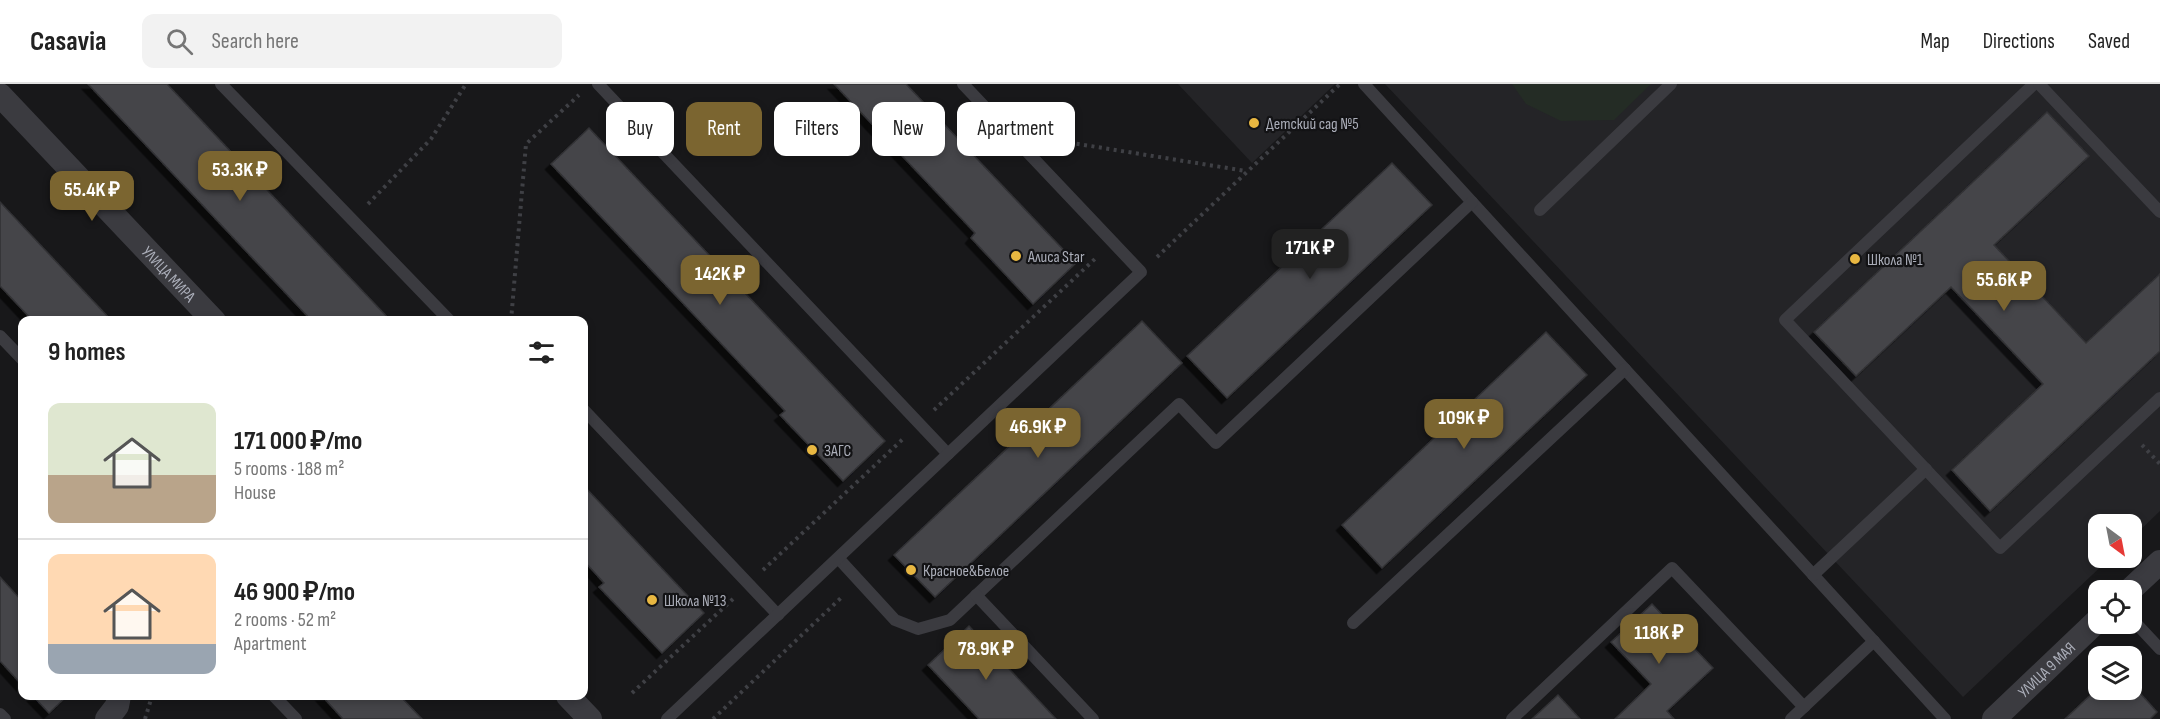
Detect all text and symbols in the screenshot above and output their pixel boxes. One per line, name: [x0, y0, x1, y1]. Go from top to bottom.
search box: [142, 14, 562, 68]
text: Casavia: [30, 25, 106, 58]
icon: search: [163, 25, 196, 58]
text: Search here: [211, 28, 299, 55]
text: Map: [1920, 29, 1950, 54]
text: Directions: [1983, 29, 2055, 54]
text: Saved: [2088, 29, 2130, 54]
chip: Buy: [606, 102, 674, 156]
chip: Rent: [686, 102, 762, 156]
chip: Filters: [774, 102, 860, 156]
chip: New: [872, 102, 945, 156]
chip: Apartment: [957, 102, 1075, 156]
place label: Детский сад №5: [1266, 115, 1359, 134]
marker: Детский сад №5: [1247, 116, 1261, 130]
pin: 53.3K ₽: [185, 151, 295, 202]
text: 53.3K ₽: [212, 158, 268, 182]
pin: 55.4K ₽: [37, 171, 147, 222]
text: 55.4K ₽: [64, 178, 120, 202]
pin: 171K ₽: [1261, 229, 1359, 280]
text: 171K ₽: [1285, 236, 1335, 260]
street label: УЛИЦА МИРА: [137, 243, 199, 307]
place label: Алиса Star: [1027, 248, 1085, 267]
marker: Алиса Star: [1009, 249, 1023, 263]
place label: Школа №1: [1867, 251, 1923, 270]
marker: Школа №1: [1848, 252, 1862, 266]
pin: 142K ₽: [671, 255, 769, 306]
pin: 55.6K ₽: [1949, 261, 2059, 312]
text: 142K ₽: [695, 262, 745, 286]
text: 55.6K ₽: [1976, 268, 2032, 292]
icon: filters: [525, 336, 558, 369]
text: 9 homes: [48, 337, 126, 368]
pin: 109K ₽: [1415, 399, 1513, 450]
text: 109K ₽: [1438, 406, 1490, 430]
pin: 46.9K ₽: [983, 408, 1093, 459]
text: 46.9K ₽: [1010, 415, 1066, 439]
text: 171 000 ₽/mo: [234, 426, 362, 457]
icon: home: [96, 427, 168, 499]
place label: ЗАГС: [824, 442, 851, 461]
marker: ЗАГС: [805, 443, 819, 457]
text: 5 rooms · 188 m²: [234, 457, 344, 481]
text: House: [234, 481, 276, 505]
north arrow: [2088, 514, 2142, 568]
map controls: [2088, 514, 2142, 700]
place label: Красное&Белое: [923, 562, 1009, 581]
marker: Красное&Белое: [904, 563, 918, 577]
text: 46 900 ₽/mo: [234, 577, 355, 608]
icon: home: [96, 578, 168, 650]
button: locate: [2088, 580, 2142, 634]
place label: Школа №13: [664, 592, 726, 611]
marker: Школа №13: [645, 593, 659, 607]
text: 2 rooms · 52 m²: [234, 608, 336, 632]
pin: 118K ₽: [1610, 614, 1708, 665]
text: 118K ₽: [1634, 621, 1684, 645]
pin: 78.9K ₽: [931, 630, 1041, 681]
text: Apartment: [234, 632, 307, 656]
text: 78.9K ₽: [958, 637, 1014, 661]
street label: УЛИЦА 9 МАЯ: [2015, 639, 2080, 702]
button: layers: [2088, 646, 2142, 700]

